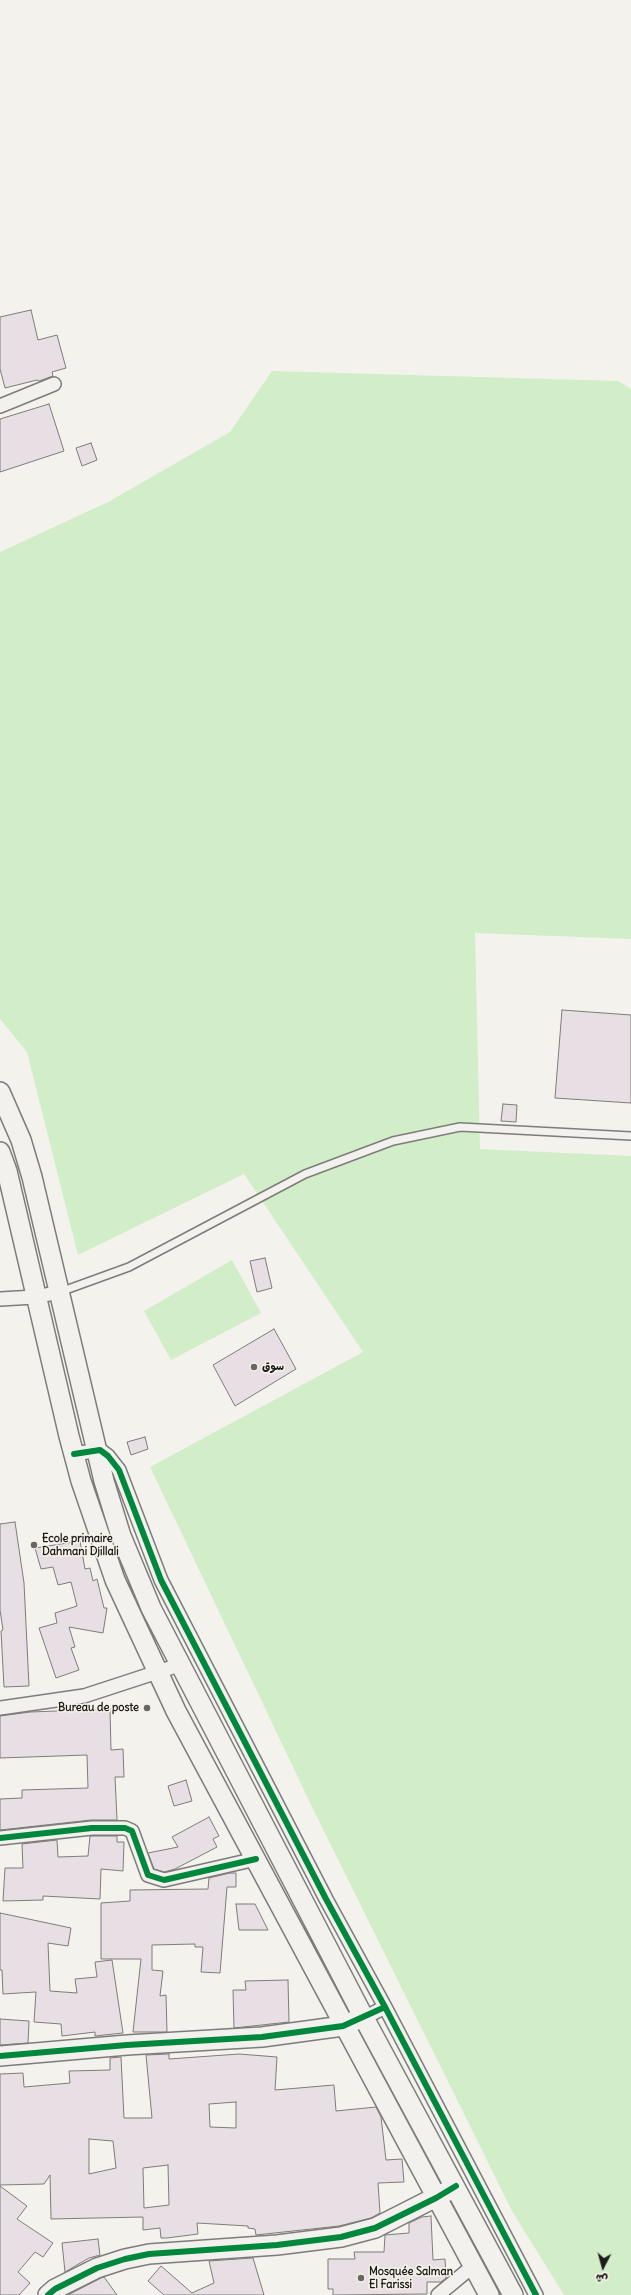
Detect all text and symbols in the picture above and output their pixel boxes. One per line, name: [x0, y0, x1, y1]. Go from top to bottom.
place label: سوق: [262, 1360, 284, 1374]
marker: سوق: [249, 1362, 259, 1372]
place label: Ecole primaire Dahmani Djillali: [42, 1532, 119, 1558]
marker: Ecole primaire Dahmani Djillali: [29, 1540, 39, 1550]
place label: Bureau de poste: [58, 1701, 139, 1715]
marker: Bureau de poste: [142, 1703, 152, 1713]
north arrow: [583, 2247, 623, 2287]
place label: Mosquée Salman El Farissi: [369, 2265, 453, 2291]
text: ش: [595, 2271, 609, 2287]
marker: Mosquée Salman El Farissi: [356, 2273, 366, 2283]

